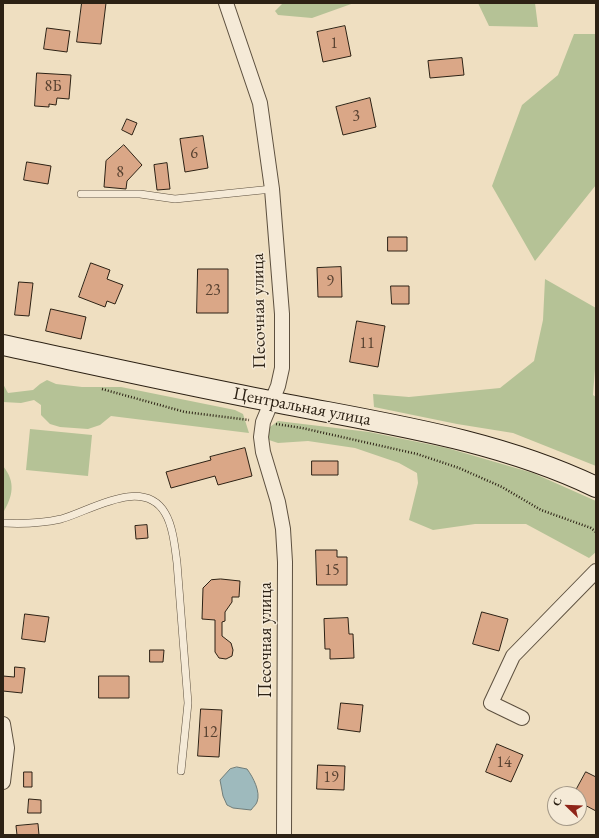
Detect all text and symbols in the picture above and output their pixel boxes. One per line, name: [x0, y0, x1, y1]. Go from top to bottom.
house number: 1: [330, 34, 338, 54]
house number: 8Б: [44, 77, 62, 97]
house number: 3: [352, 107, 360, 127]
house number: 6: [190, 144, 198, 164]
house number: 8: [116, 163, 124, 183]
street label: Песочная улица: [247, 253, 271, 369]
house number: 9: [326, 272, 334, 292]
house number: 23: [205, 281, 221, 301]
house number: 11: [359, 334, 375, 354]
street label: Центральная улица: [231, 383, 373, 431]
house number: 15: [324, 561, 340, 581]
street label: Песочная улица: [255, 582, 277, 698]
house number: 12: [202, 723, 218, 743]
house number: 14: [496, 753, 512, 773]
house number: 19: [323, 768, 339, 788]
north arrow: [547, 786, 587, 826]
text: С: [549, 795, 565, 808]

